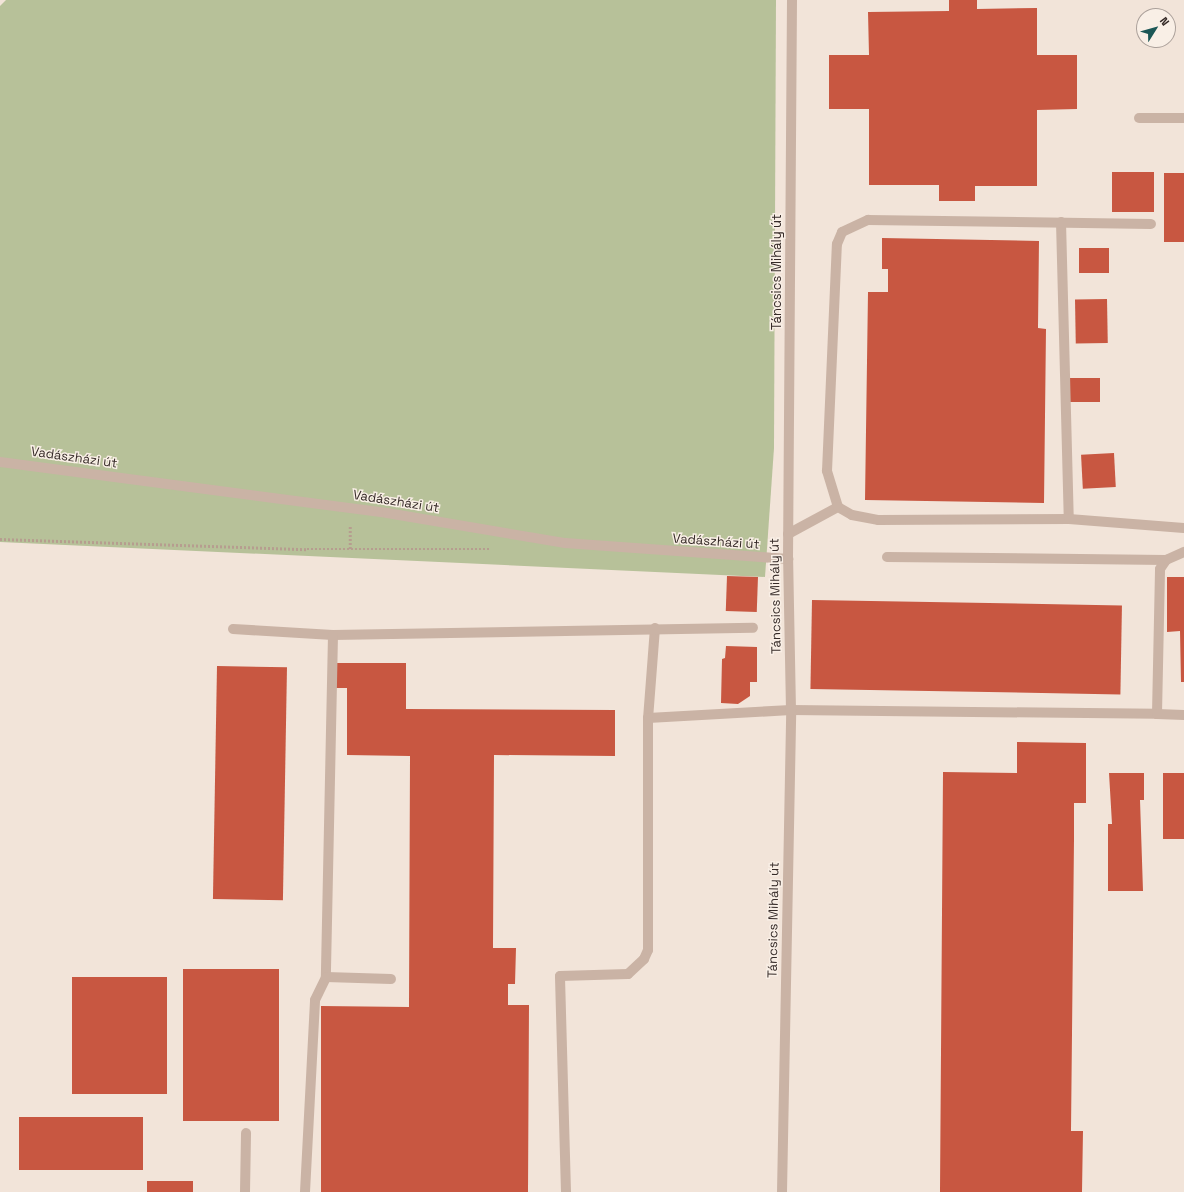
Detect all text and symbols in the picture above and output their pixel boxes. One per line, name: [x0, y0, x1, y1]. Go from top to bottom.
north arrow: [1136, 8, 1176, 48]
text: N: [1157, 14, 1173, 29]
street label: Táncsics Mihály út: [769, 214, 785, 330]
street label: Vadászházi út: [30, 444, 118, 472]
street label: Vadászházi út: [352, 487, 440, 517]
street label: Vadászházi út: [672, 531, 760, 553]
street label: Táncsics Mihály út: [767, 538, 785, 654]
street label: Táncsics Mihály út: [765, 862, 783, 978]

